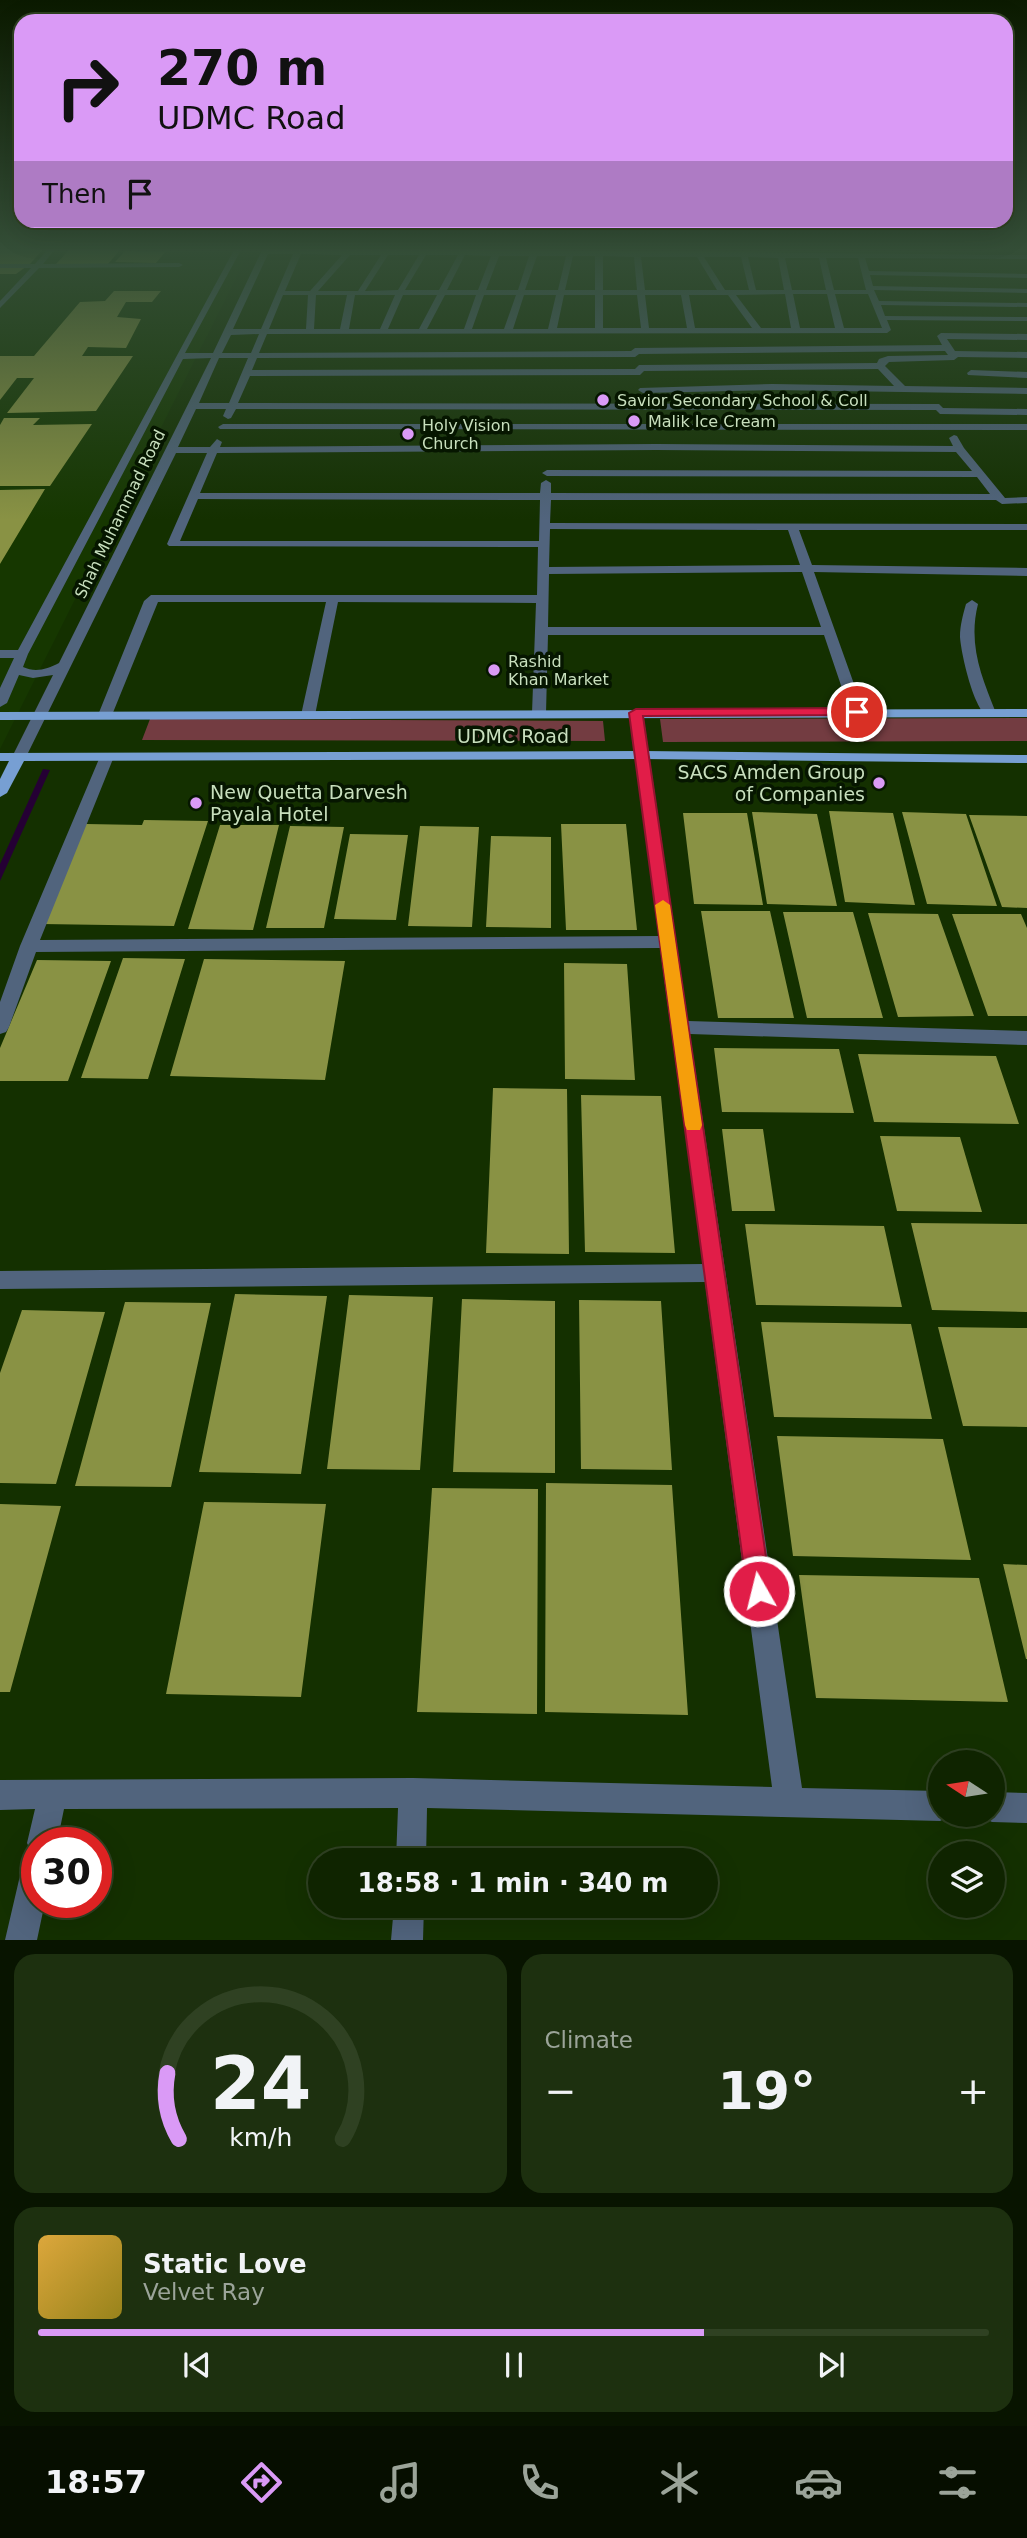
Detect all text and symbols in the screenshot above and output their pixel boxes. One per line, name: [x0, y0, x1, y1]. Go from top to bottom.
text: 270 m: [157, 40, 327, 97]
icon: right: [42, 42, 133, 133]
text: UDMC Road: [157, 99, 345, 137]
icon: arrive: [121, 175, 159, 213]
text: Then: [42, 179, 107, 209]
place label: Savior Secondary School & Coll: [617, 391, 868, 410]
marker: Savior Secondary School & Coll: [595, 392, 611, 408]
place label: Malik Ice Cream: [648, 412, 776, 431]
marker: Malik Ice Cream: [626, 413, 642, 429]
place label: Holy Vision Church: [422, 416, 511, 453]
street label: Shah Muhammad Road: [71, 426, 169, 602]
marker: Holy Vision Church: [400, 426, 416, 442]
place label: Rashid Khan Market: [508, 652, 609, 689]
marker: Rashid Khan Market: [486, 662, 502, 678]
pin: [827, 682, 887, 742]
icon: arrive: [838, 693, 876, 731]
street label: UDMC Road: [457, 725, 569, 747]
place label: SACS Amden Group of Companies: [677, 761, 865, 805]
marker: SACS Amden Group of Companies: [871, 775, 887, 791]
place label: New Quetta Darvesh Payala Hotel: [210, 781, 408, 825]
marker: New Quetta Darvesh Payala Hotel: [188, 795, 204, 811]
position arrow: [722, 1554, 796, 1628]
north arrow: [928, 1750, 1004, 1827]
map controls: [928, 1750, 1005, 1918]
speed limit sign: 30: [21, 1827, 112, 1918]
button: layers: [928, 1841, 1005, 1918]
text: 18:58 · 1 min · 340 m: [358, 1868, 668, 1898]
text: Climate: [545, 2027, 633, 2053]
text: 24: [210, 2042, 311, 2127]
text: 19°: [718, 2061, 816, 2121]
text: −: [545, 2069, 576, 2113]
text: +: [957, 2069, 989, 2113]
text: km/h: [229, 2123, 292, 2152]
text: Static Love: [143, 2249, 307, 2279]
text: Velvet Ray: [143, 2279, 265, 2305]
icon: previous: [178, 2346, 216, 2384]
icon: pause: [495, 2346, 533, 2384]
icon: next: [812, 2346, 850, 2384]
icon: directions: [237, 2458, 286, 2507]
icon: music: [376, 2458, 425, 2507]
icon: phone: [515, 2458, 564, 2507]
icon: climate: [655, 2458, 704, 2507]
icon: car: [794, 2458, 843, 2507]
icon: filters: [933, 2458, 982, 2507]
text: 18:57: [45, 2463, 147, 2501]

